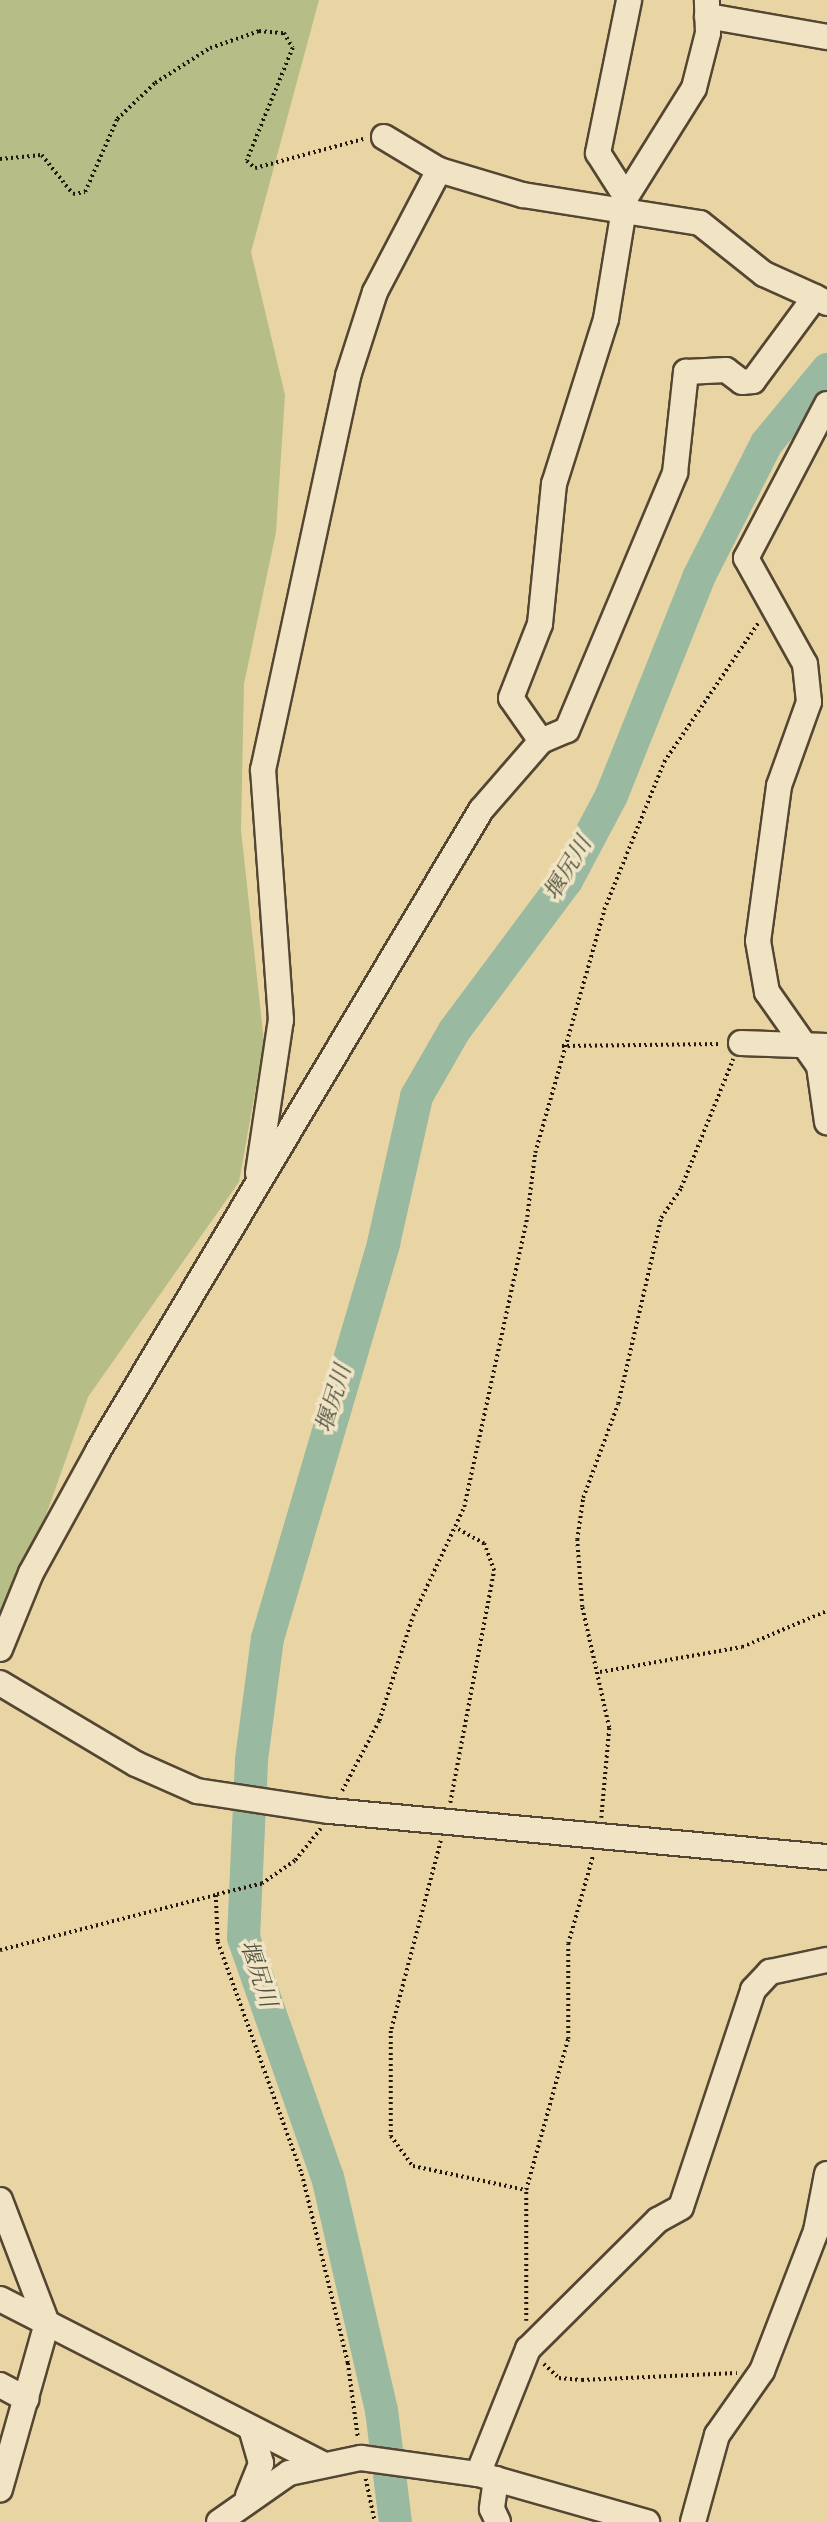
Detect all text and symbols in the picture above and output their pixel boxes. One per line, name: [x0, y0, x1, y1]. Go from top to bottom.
water label: 堰尻川: [539, 832, 599, 906]
water label: 堰尻川: [312, 1362, 358, 1436]
water label: 堰尻川: [233, 1937, 281, 2011]

